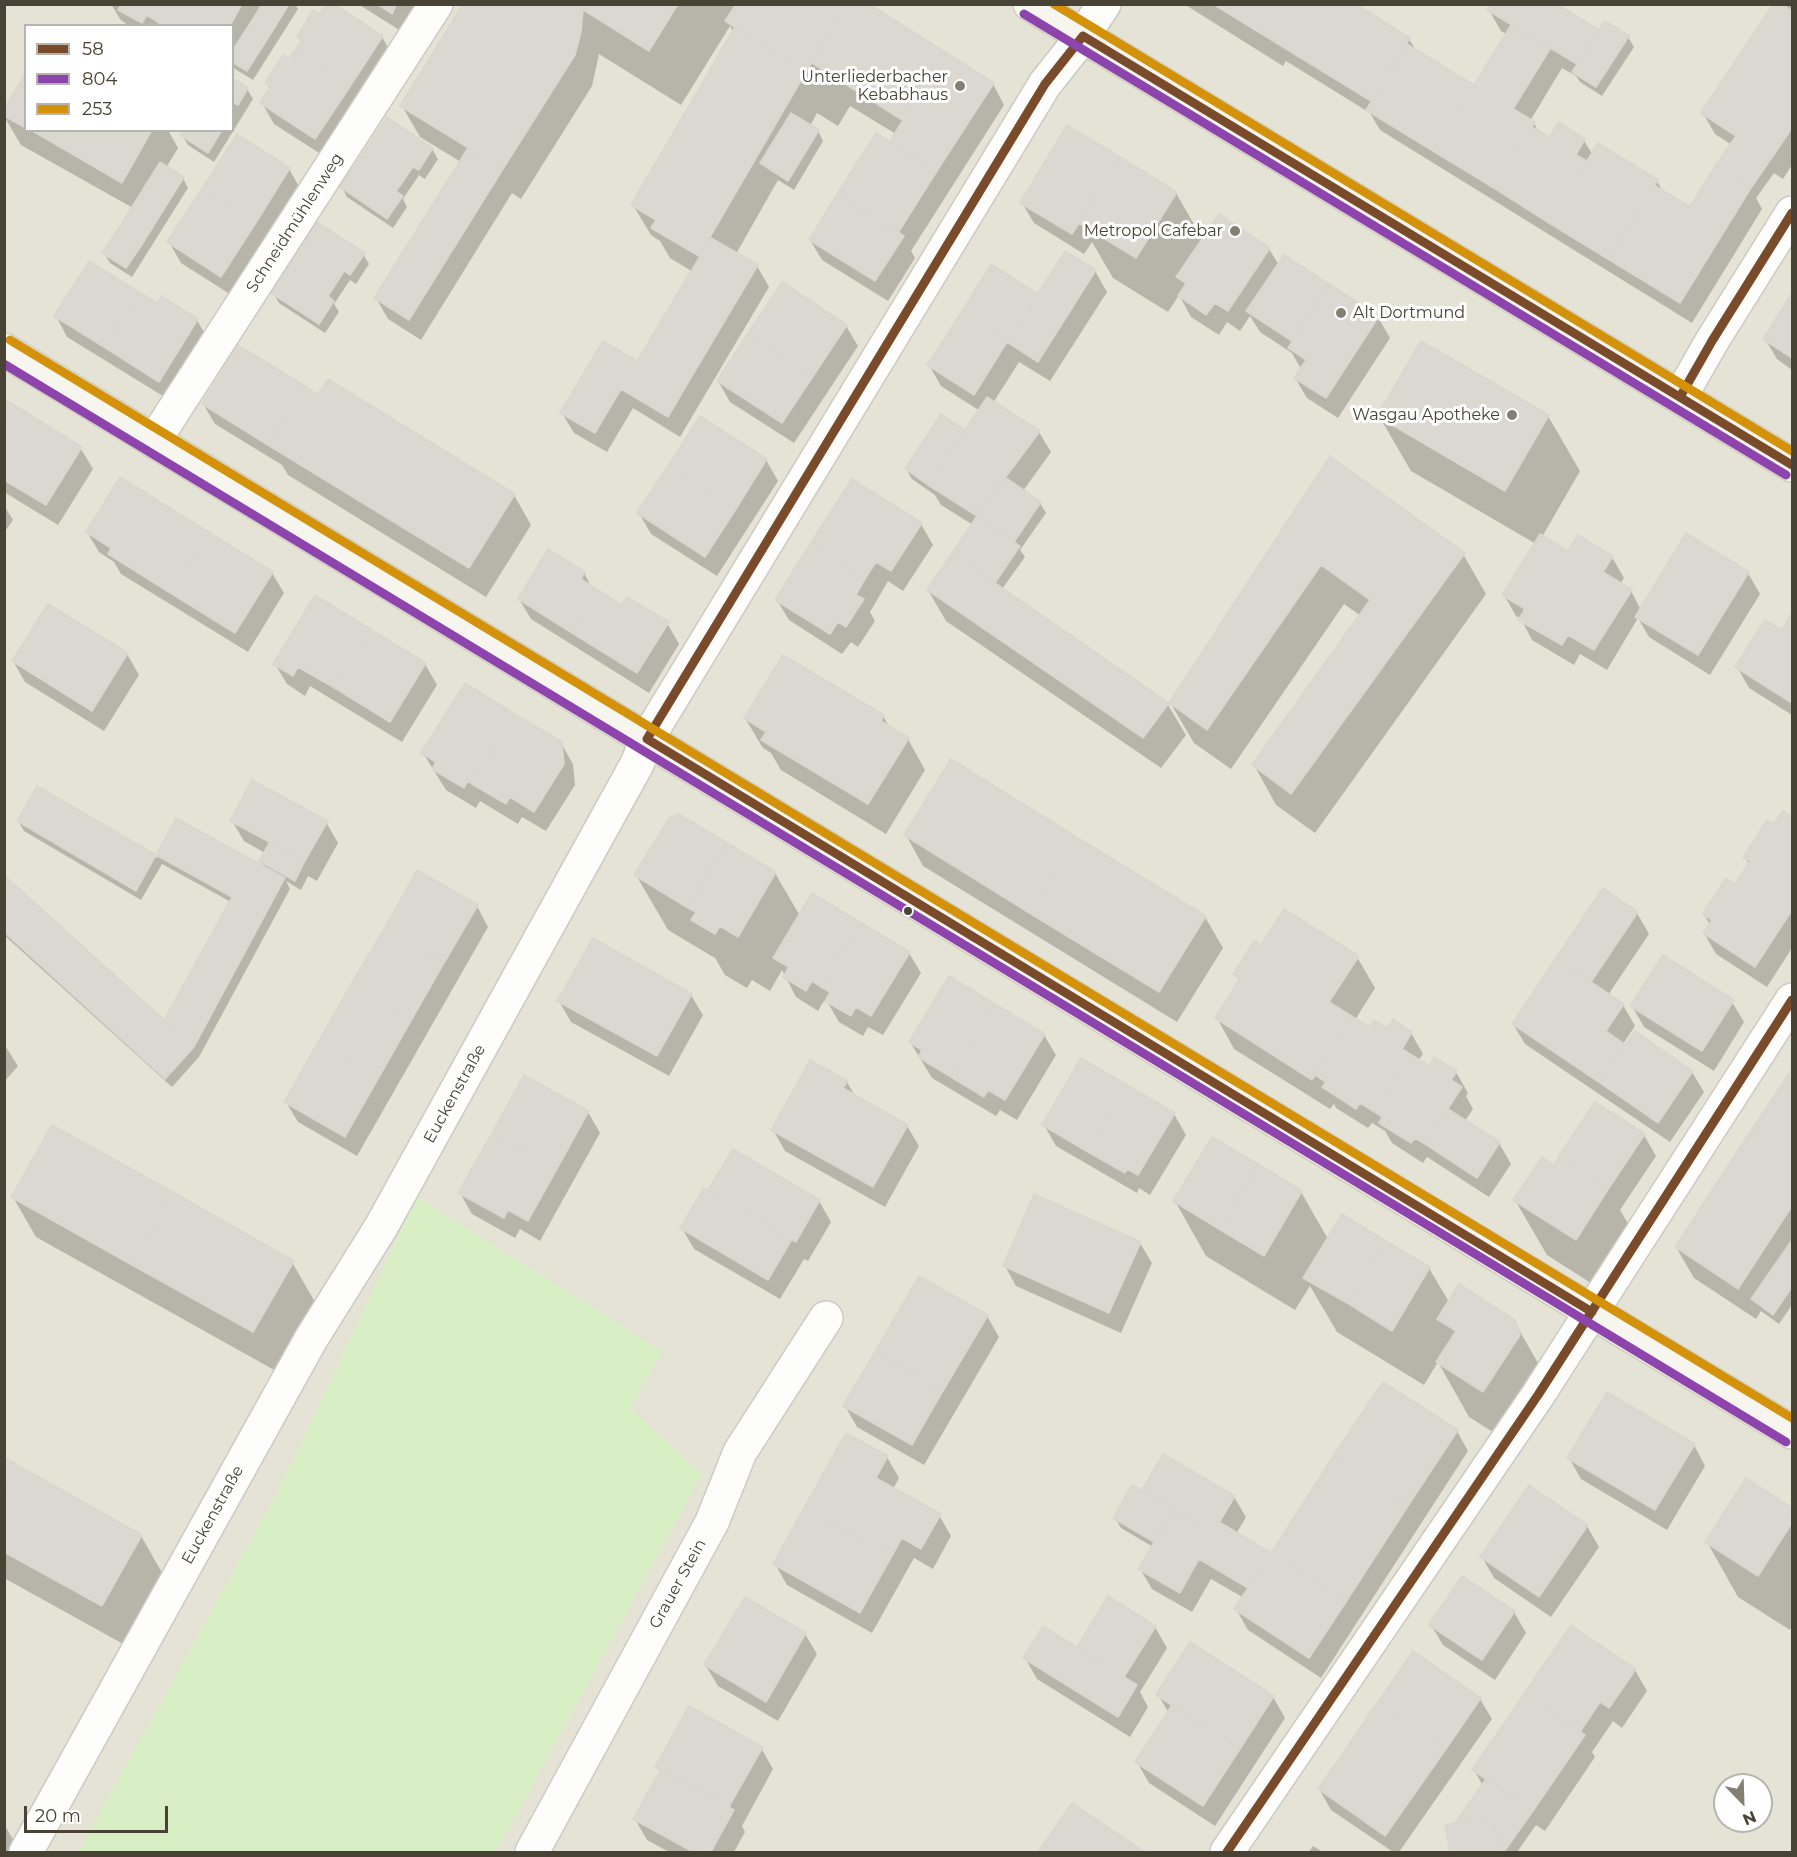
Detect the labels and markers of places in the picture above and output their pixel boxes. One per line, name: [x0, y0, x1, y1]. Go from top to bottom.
place label: Unterliederbacher Kebabhaus: [801, 67, 948, 105]
marker: Unterliederbacher Kebabhaus: [953, 79, 967, 93]
place label: Metropol Cafebar: [1084, 221, 1223, 241]
marker: Metropol Cafebar: [1228, 224, 1242, 238]
place label: Alt Dortmund: [1353, 303, 1465, 323]
marker: Alt Dortmund: [1334, 306, 1348, 320]
place label: Wasgau Apotheke: [1352, 405, 1500, 425]
marker: Wasgau Apotheke: [1505, 408, 1519, 422]
unlabelled marker: [902, 905, 914, 917]

